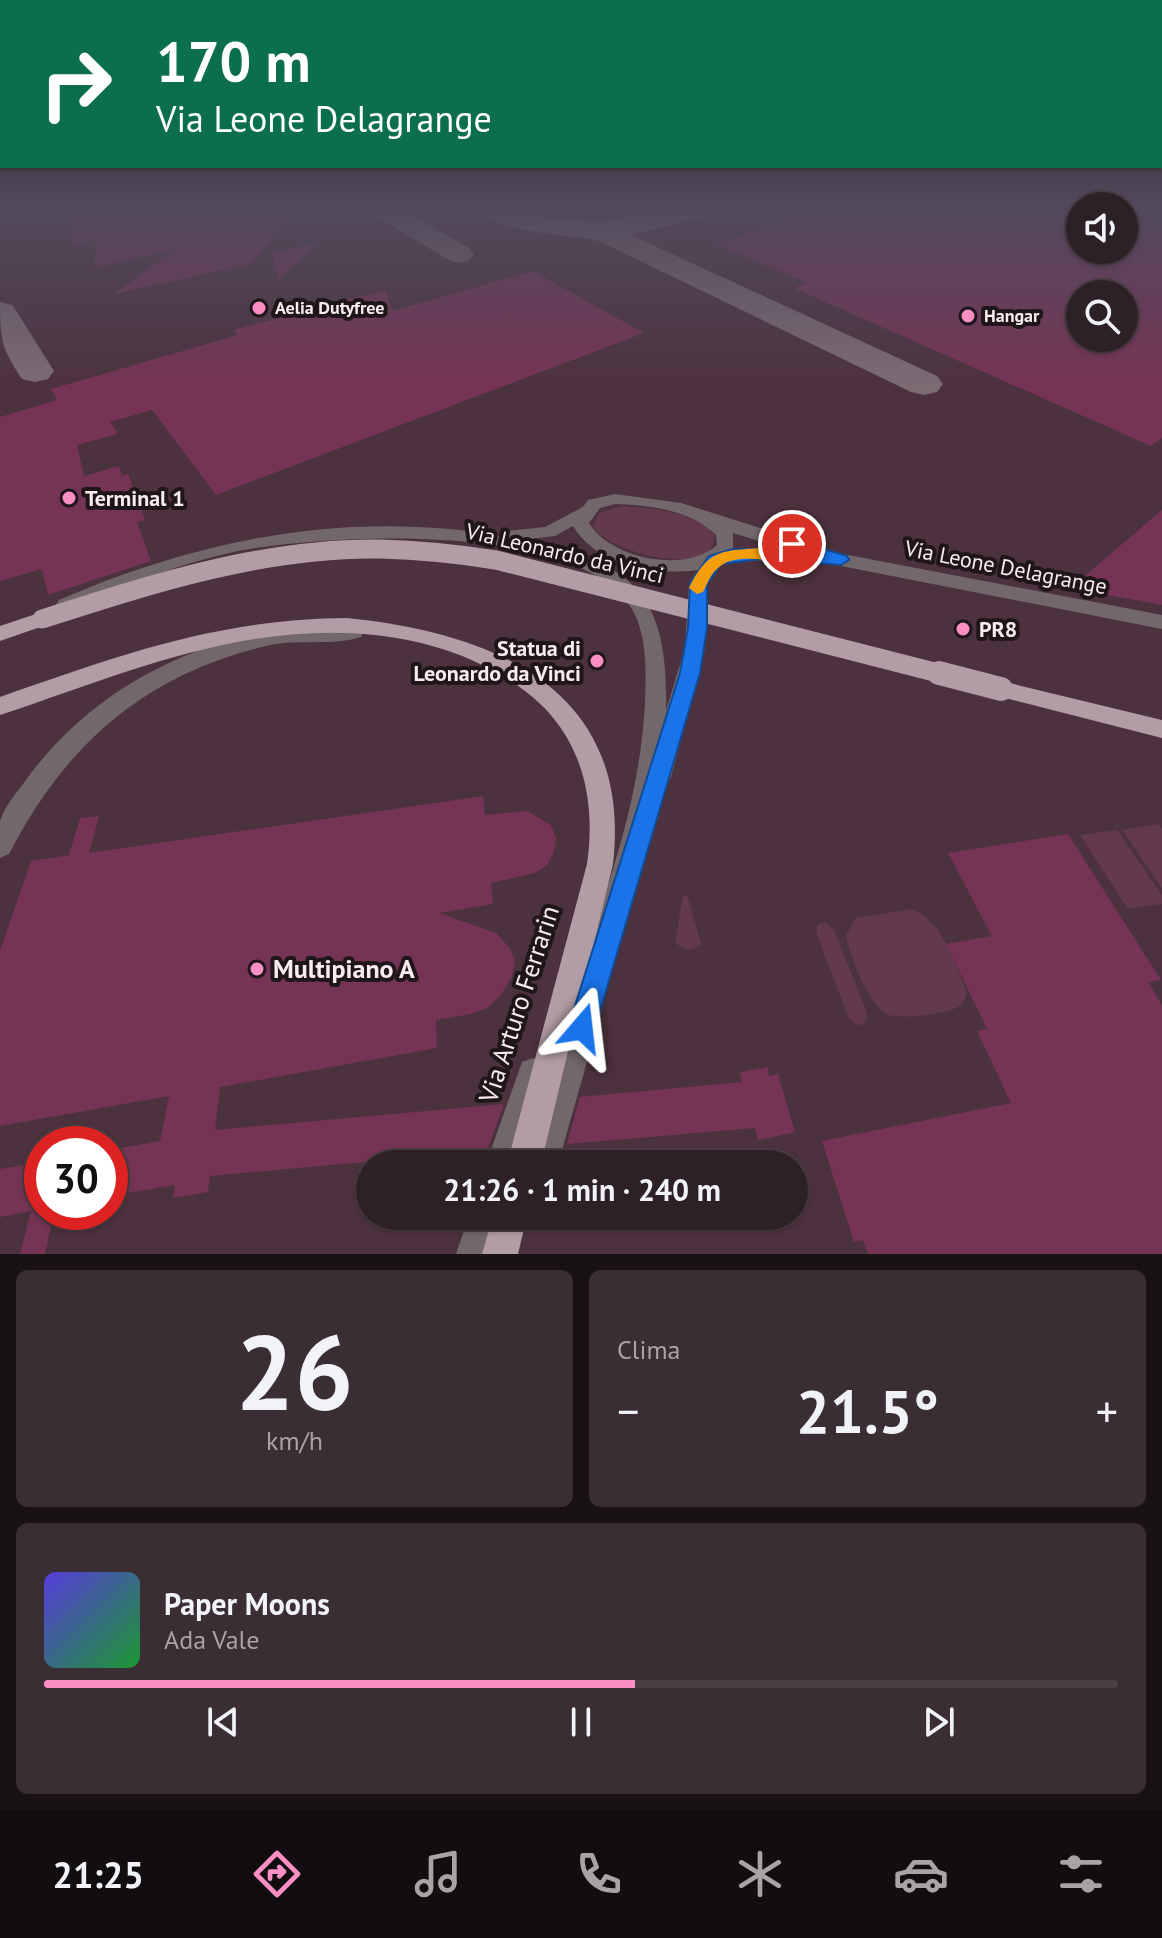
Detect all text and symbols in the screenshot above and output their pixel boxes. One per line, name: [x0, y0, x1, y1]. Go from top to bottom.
text: 170 m: [156, 25, 311, 97]
icon: right: [24, 32, 128, 136]
text: Via Leone Delagrange: [156, 95, 492, 142]
map controls: [1066, 192, 1138, 352]
button: sound: [1066, 192, 1138, 264]
button: search: [1066, 280, 1138, 352]
place label: Aelia Dutyfree: [275, 296, 384, 319]
marker: Aelia Dutyfree: [250, 299, 268, 317]
place label: Hangar: [984, 304, 1040, 327]
marker: Hangar: [959, 307, 977, 325]
place label: Terminal 1: [85, 484, 185, 512]
marker: Terminal 1: [60, 489, 78, 507]
pin: [758, 510, 826, 578]
street label: Via Leonardo da Vinci: [462, 516, 667, 589]
icon: arrive: [770, 522, 814, 566]
street label: Via Leone Delagrange: [902, 533, 1109, 600]
place label: PR8: [979, 615, 1017, 643]
marker: PR8: [954, 620, 972, 638]
place label: Statua di Leonardo da Vinci: [413, 634, 581, 687]
marker: Statua di Leonardo da Vinci: [588, 652, 606, 670]
street label: Via Arturo Ferrarin: [471, 901, 566, 1108]
place label: Multipiano A: [273, 952, 415, 985]
marker: Multipiano A: [248, 960, 266, 978]
position arrow: [540, 986, 624, 1070]
speed limit sign: 30: [24, 1126, 128, 1230]
text: 21:26 · 1 min · 240 m: [443, 1170, 721, 1209]
text: 26: [236, 1304, 353, 1439]
text: Clima: [617, 1333, 680, 1366]
text: 21.5°: [796, 1372, 939, 1450]
text: −: [617, 1382, 639, 1439]
text: +: [1096, 1382, 1118, 1439]
text: km/h: [266, 1424, 323, 1457]
text: Paper Moons: [164, 1584, 330, 1623]
text: Ada Vale: [164, 1623, 259, 1656]
icon: previous: [201, 1700, 245, 1744]
icon: pause: [559, 1700, 603, 1744]
icon: next: [917, 1700, 961, 1744]
icon: directions: [249, 1846, 305, 1902]
icon: music: [410, 1846, 466, 1902]
icon: phone: [571, 1846, 627, 1902]
icon: climate: [732, 1846, 788, 1902]
icon: car: [893, 1846, 949, 1902]
icon: filters: [1053, 1846, 1109, 1902]
text: 21:25: [52, 1851, 144, 1898]

